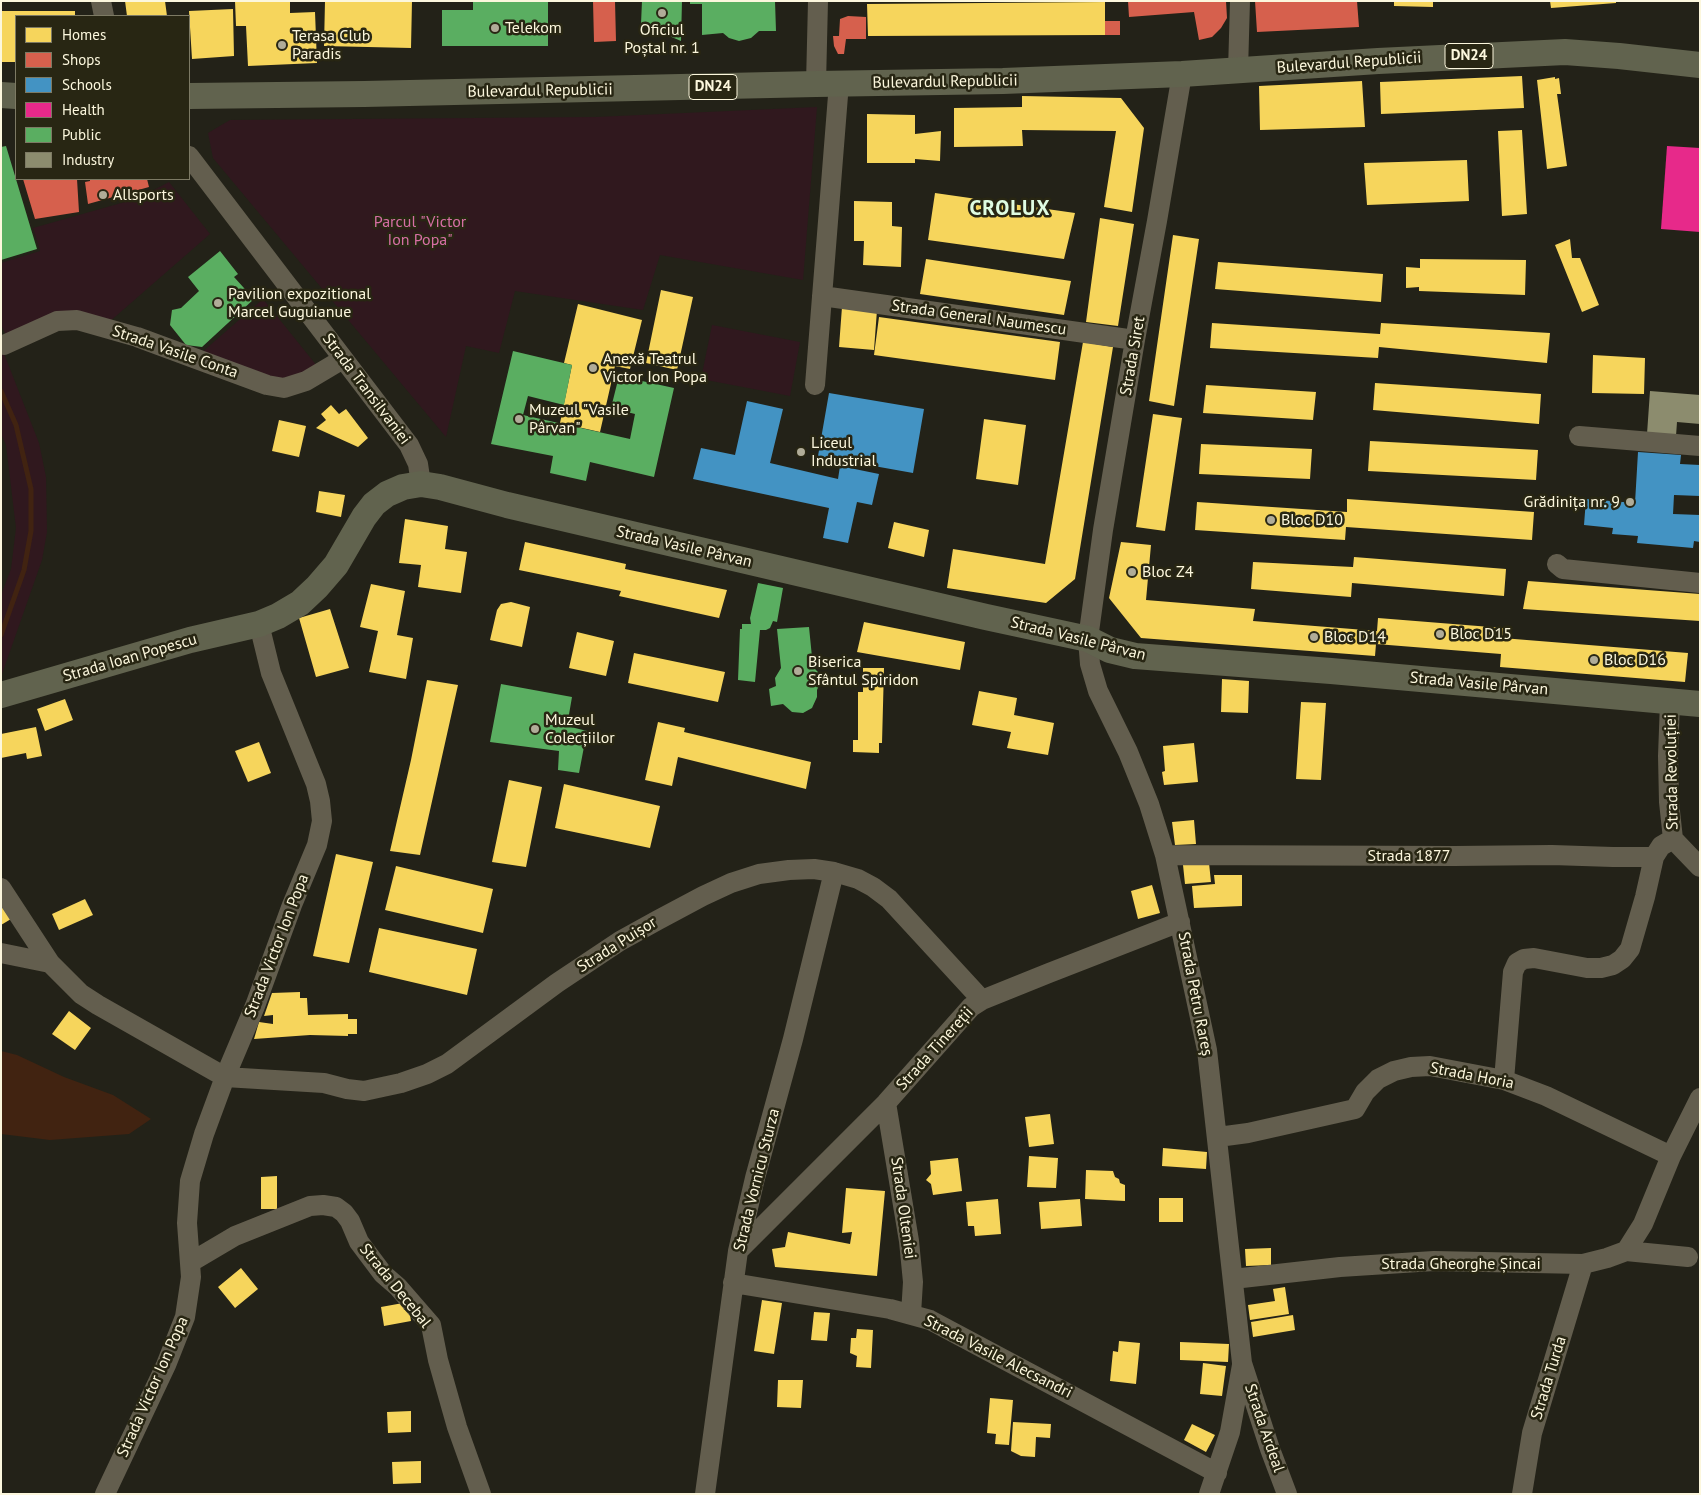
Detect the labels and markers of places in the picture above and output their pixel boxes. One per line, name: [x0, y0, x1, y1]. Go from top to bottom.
marker: Oficiul Poștal nr. 1: [656, 7, 668, 19]
place label: Telekom: [505, 18, 562, 38]
place label: Oficiul Poștal nr. 1: [624, 20, 700, 58]
marker: Telekom: [489, 22, 501, 34]
place label: Terasa Club Paradis: [292, 26, 370, 64]
marker: Terasa Club Paradis: [276, 39, 288, 51]
place label: Allsports: [113, 185, 174, 205]
marker: Allsports: [97, 189, 109, 201]
place label: Pavilion expozitional Marcel Guguianue: [228, 284, 371, 322]
marker: Pavilion expozitional Marcel Guguianue: [212, 297, 224, 309]
place label: Anexă Teatrul Victor Ion Popa: [603, 349, 707, 387]
marker: Anexă Teatrul Victor Ion Popa: [587, 362, 599, 374]
place label: Muzeul "Vasile Pârvan": [529, 400, 629, 438]
marker: Muzeul "Vasile Pârvan": [513, 413, 525, 425]
place label: Liceul Industrial: [811, 433, 876, 471]
marker: Liceul Industrial: [795, 446, 807, 458]
place label: Grădinița nr. 9: [1524, 492, 1620, 512]
marker: Grădinița nr. 9: [1624, 496, 1636, 508]
place label: Bloc D10: [1281, 510, 1343, 530]
marker: Bloc D10: [1265, 514, 1277, 526]
place label: Bloc Z4: [1142, 562, 1194, 582]
marker: Bloc Z4: [1126, 566, 1138, 578]
place label: Bloc D15: [1450, 624, 1512, 644]
place label: Bloc D14: [1324, 627, 1386, 647]
marker: Bloc D15: [1434, 628, 1446, 640]
marker: Bloc D14: [1308, 631, 1320, 643]
place label: Bloc D16: [1604, 650, 1666, 670]
place label: Biserica Sfântul Spiridon: [808, 652, 918, 690]
marker: Bloc D16: [1588, 654, 1600, 666]
marker: Biserica Sfântul Spiridon: [792, 665, 804, 677]
place label: Muzeul Colecțiilor: [545, 710, 615, 748]
marker: Muzeul Colecțiilor: [529, 723, 541, 735]

